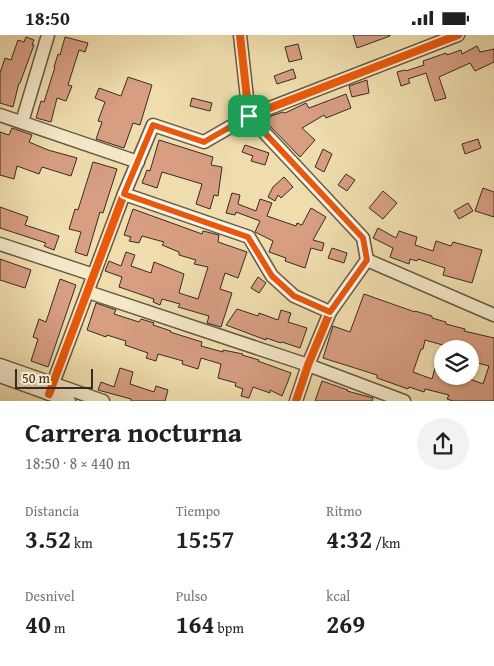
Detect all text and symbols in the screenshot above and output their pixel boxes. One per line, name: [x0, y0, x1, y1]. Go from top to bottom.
text: 18:50: [25, 4, 70, 32]
pin: [228, 95, 270, 137]
icon: arrive: [235, 102, 263, 130]
map controls: [434, 340, 479, 385]
button: layers: [434, 340, 479, 385]
scale bar: [15, 366, 92, 389]
text: 50 m: [22, 368, 50, 388]
text: Carrera nocturna: [25, 411, 242, 452]
button: share: [417, 418, 469, 470]
text: 18:50 · 8 × 440 m: [25, 451, 130, 475]
text: Distancia: [25, 501, 79, 521]
text: Tiempo: [176, 501, 220, 521]
text: Ritmo: [326, 501, 362, 521]
text: 3.52: [25, 521, 71, 557]
text: 15:57: [176, 521, 235, 557]
text: 4:32: [326, 521, 372, 557]
text: km: [71, 533, 93, 553]
text: /km: [372, 533, 401, 553]
text: Desnivel: [25, 586, 75, 606]
text: Pulso: [176, 586, 207, 606]
text: kcal: [326, 586, 350, 606]
text: 40: [25, 606, 51, 642]
text: 164: [176, 606, 215, 642]
text: 269: [326, 606, 365, 642]
text: m: [51, 618, 65, 638]
text: bpm: [215, 618, 244, 638]

